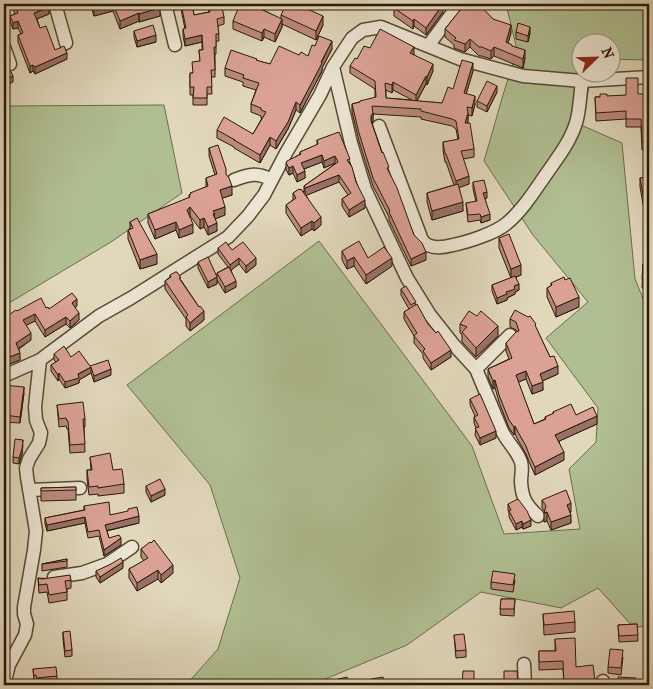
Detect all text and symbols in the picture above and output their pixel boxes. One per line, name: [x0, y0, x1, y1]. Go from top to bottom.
north arrow: [570, 32, 620, 82]
text: N: [598, 45, 618, 62]

